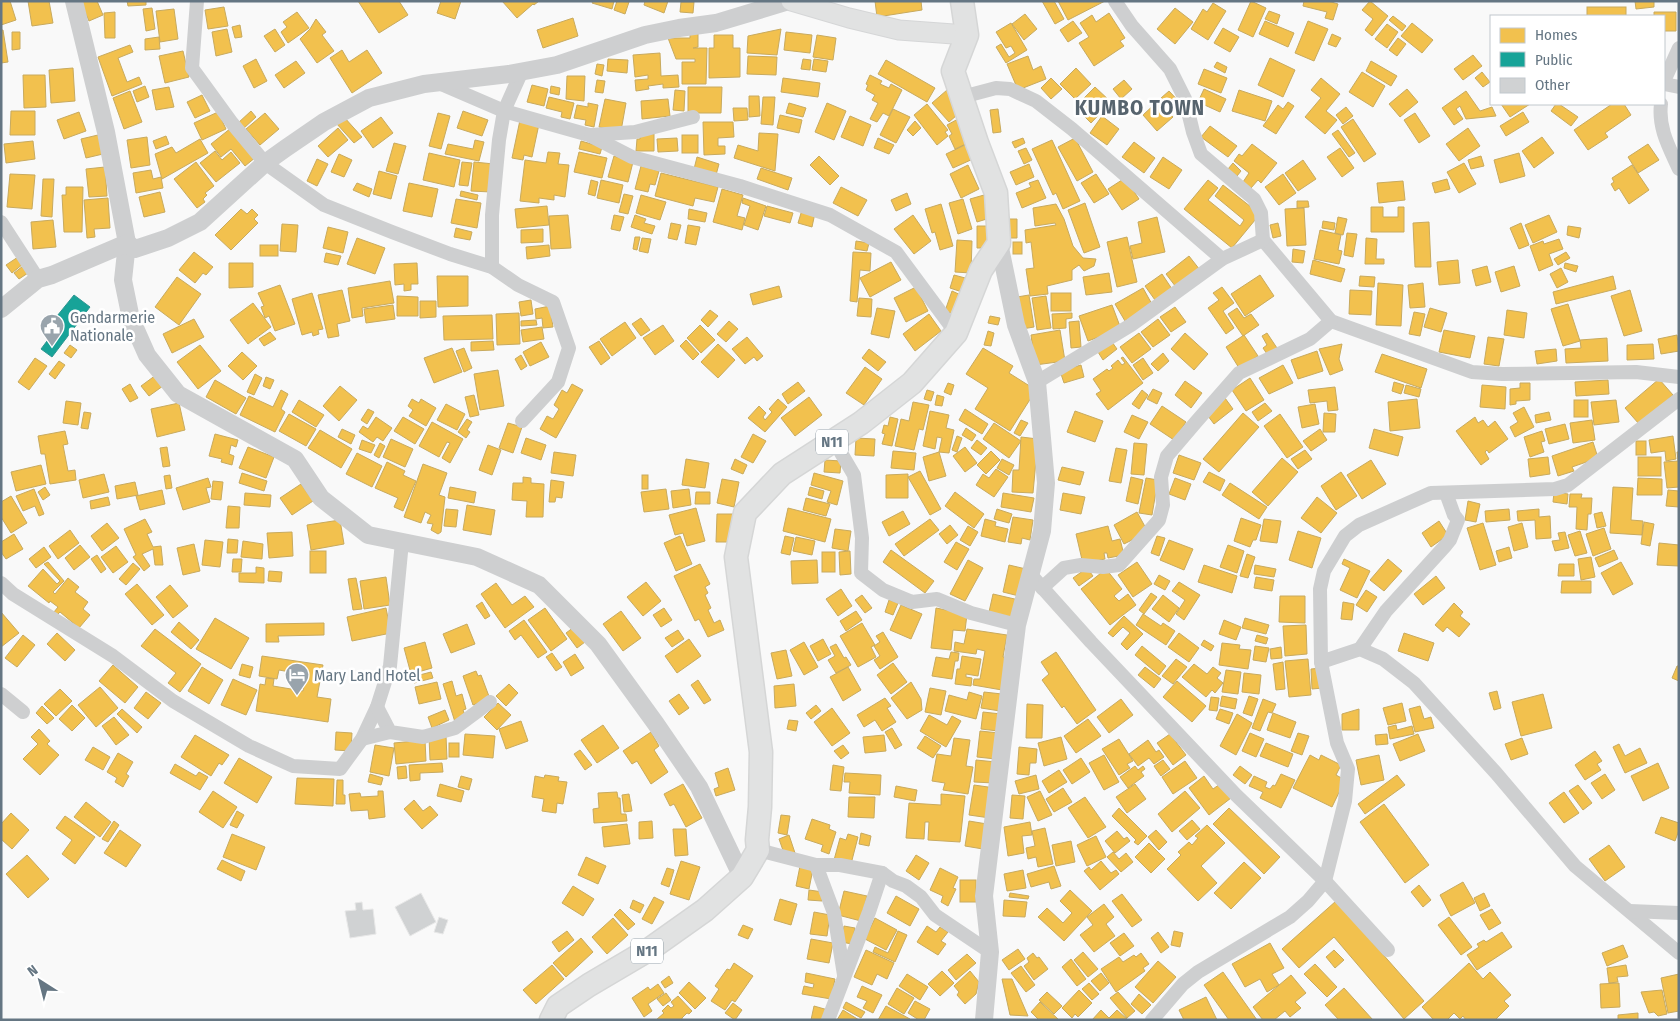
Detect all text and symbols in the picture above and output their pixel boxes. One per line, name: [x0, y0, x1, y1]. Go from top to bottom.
legend: [1490, 15, 1665, 105]
text: Homes: [1535, 26, 1577, 44]
text: Public: [1535, 51, 1573, 69]
text: Other: [1535, 76, 1571, 94]
district label: KUMBO TOWN: [1075, 95, 1205, 121]
place label: Gendarmerie Nationale: [70, 308, 155, 345]
public building icon: Gendarmerie Nationale: [39, 313, 65, 347]
road number: N11: [816, 430, 848, 454]
hotel icon: Mary Land Hotel: [284, 662, 310, 696]
place label: Mary Land Hotel: [314, 666, 421, 685]
road number: N11: [631, 938, 663, 964]
north arrow: [15, 956, 65, 1006]
text: N: [24, 962, 41, 980]

